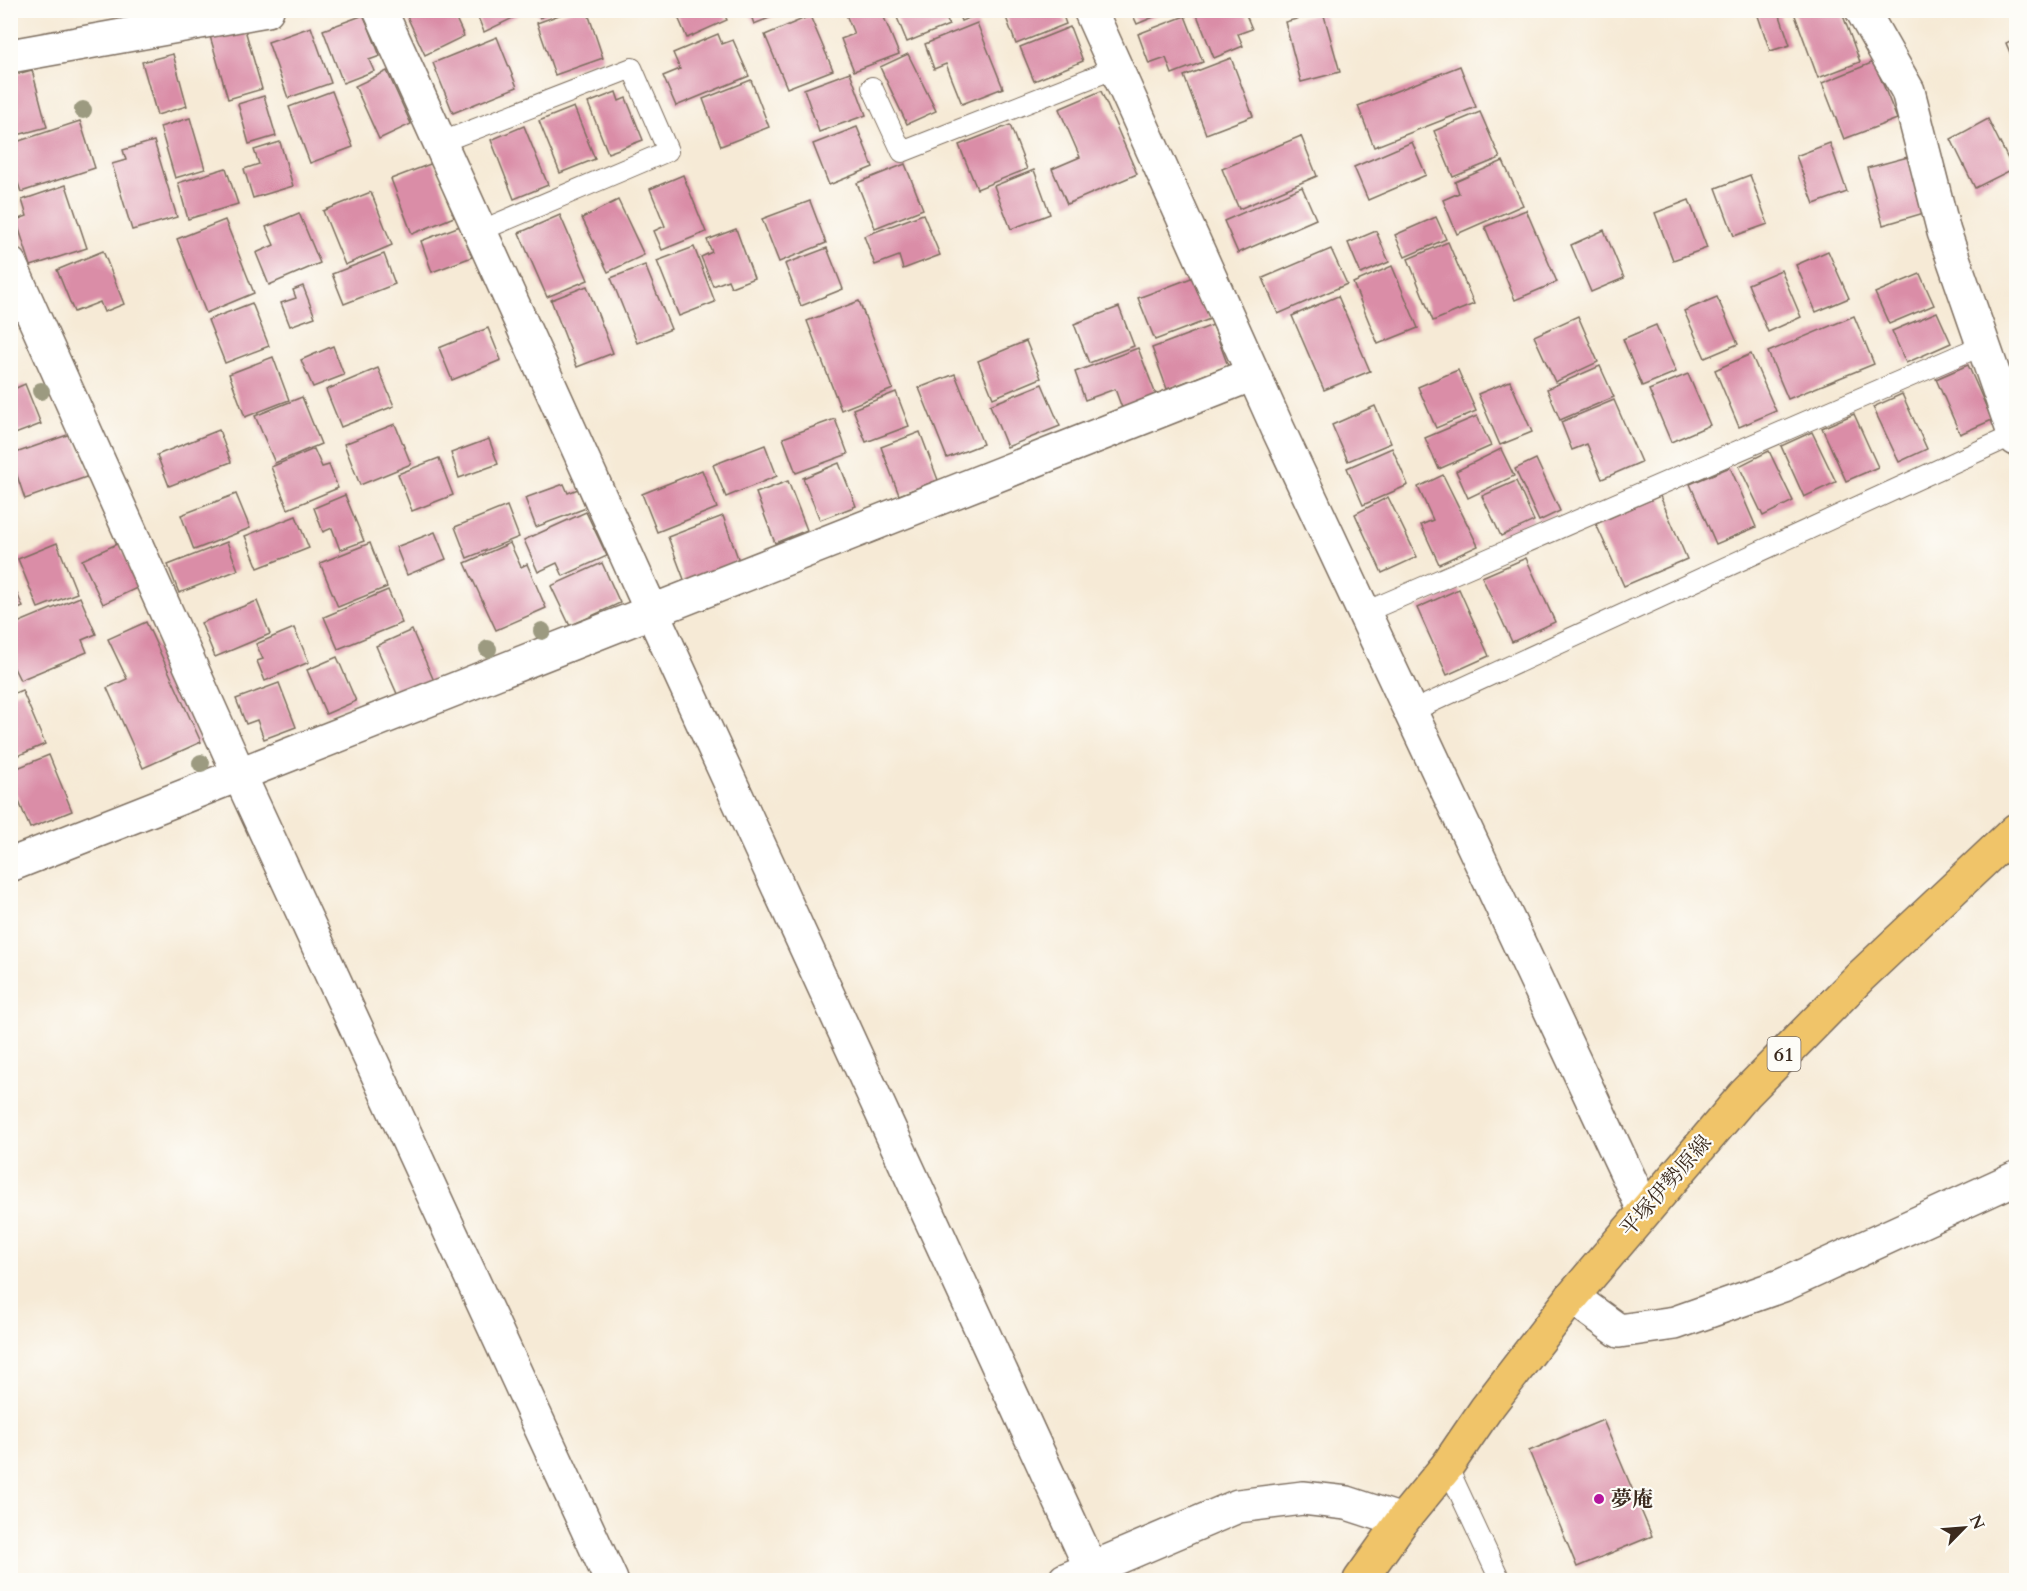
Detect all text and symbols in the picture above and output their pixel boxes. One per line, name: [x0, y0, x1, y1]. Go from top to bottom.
road number: 61: [1768, 1037, 1800, 1071]
street label: 平塚伊勢原線: [1614, 1129, 1718, 1243]
place label: 夢庵: [1611, 1485, 1653, 1514]
marker: 夢庵: [1592, 1492, 1606, 1506]
north arrow: [1934, 1498, 1994, 1558]
text: N: [1964, 1511, 1990, 1533]

